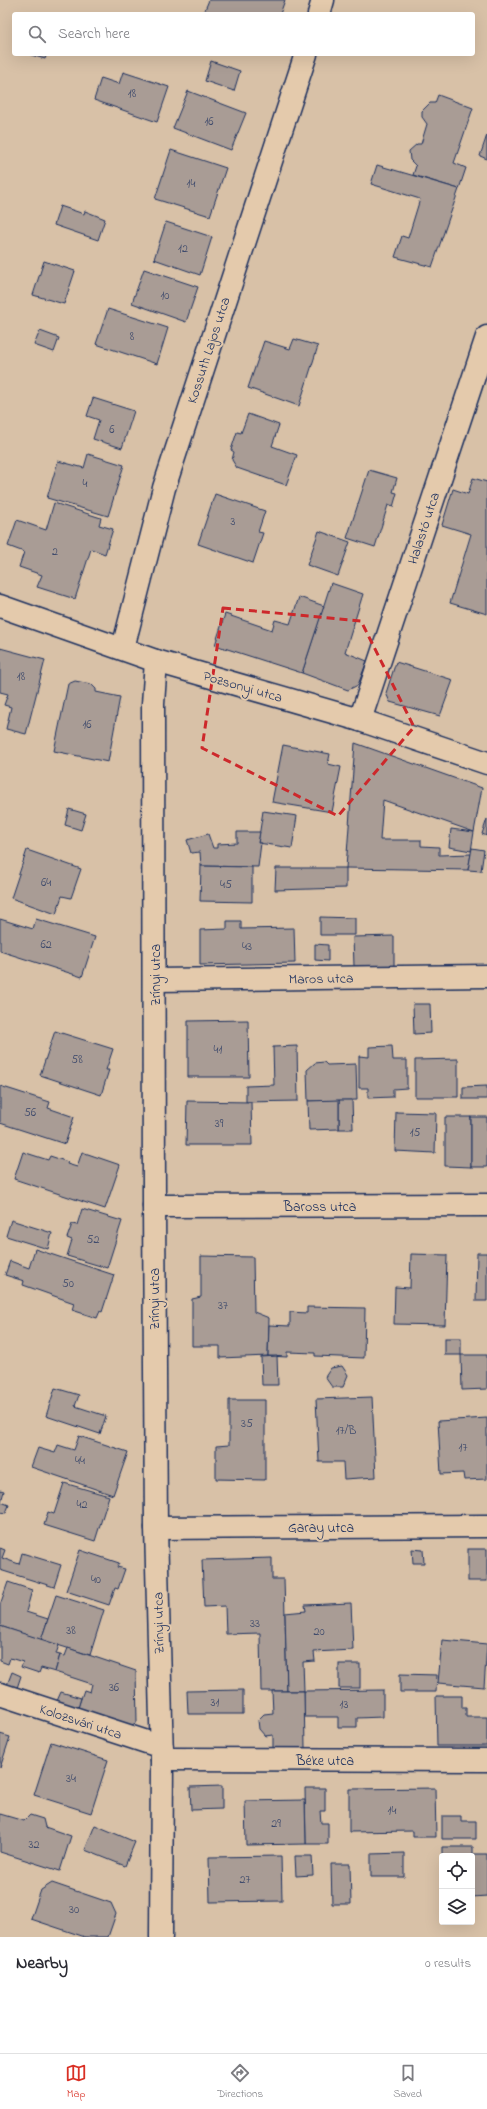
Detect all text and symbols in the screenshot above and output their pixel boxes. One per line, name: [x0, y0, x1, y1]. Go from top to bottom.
search box: [12, 12, 475, 56]
icon: search: [26, 23, 48, 45]
text: Search here: [58, 23, 130, 45]
house number: 18: [128, 85, 137, 103]
house number: 16: [204, 113, 214, 131]
house number: 14: [187, 175, 195, 193]
house number: 12: [178, 240, 188, 258]
house number: 10: [160, 287, 170, 305]
street label: Kossuth Lajos utca: [182, 294, 237, 407]
house number: 8: [130, 328, 135, 346]
house number: 6: [109, 421, 115, 439]
house number: 4: [83, 475, 88, 493]
street label: Halastó utca: [403, 490, 446, 567]
house number: 3: [231, 513, 236, 531]
house number: 2: [52, 543, 58, 561]
street label: Pozsonyi utca: [200, 666, 285, 710]
house number: 18: [17, 668, 26, 686]
house number: 16: [82, 716, 92, 734]
house number: 64: [41, 874, 51, 892]
house number: 45: [220, 876, 232, 894]
house number: 62: [40, 936, 52, 954]
house number: 43: [242, 938, 252, 956]
street label: Zrínyi utca: [146, 944, 168, 1006]
street label: Maros utca: [288, 968, 354, 991]
house number: 41: [214, 1041, 223, 1059]
house number: 58: [71, 1051, 83, 1069]
house number: 56: [24, 1104, 37, 1122]
house number: 39: [215, 1115, 224, 1133]
house number: 15: [410, 1124, 420, 1142]
street label: Baross utca: [283, 1197, 356, 1218]
house number: 52: [87, 1231, 99, 1249]
street label: Zrínyi utca: [145, 1268, 167, 1330]
house number: 50: [62, 1275, 74, 1293]
house number: 37: [218, 1297, 228, 1315]
house number: 35: [241, 1415, 253, 1433]
house number: 17/B: [336, 1422, 356, 1440]
house number: 17: [459, 1439, 467, 1457]
house number: 44: [75, 1452, 85, 1470]
house number: 42: [77, 1496, 87, 1514]
street label: Garay utca: [288, 1518, 354, 1540]
house number: 40: [91, 1571, 101, 1589]
street label: Zrínyi utca: [148, 1592, 172, 1654]
house number: 33: [250, 1615, 260, 1633]
house number: 38: [66, 1622, 76, 1640]
house number: 20: [313, 1623, 325, 1641]
house number: 36: [109, 1679, 120, 1697]
house number: 31: [211, 1694, 220, 1712]
house number: 13: [340, 1696, 348, 1714]
street label: Kolozsvári utca: [37, 1699, 124, 1746]
street label: Béke utca: [295, 1751, 354, 1772]
house number: 34: [66, 1770, 76, 1788]
house number: 14: [388, 1802, 396, 1820]
house number: 29: [271, 1815, 281, 1833]
house number: 32: [29, 1836, 39, 1854]
map controls: [439, 1853, 475, 1925]
button: locate: [439, 1853, 475, 1889]
house number: 27: [240, 1871, 251, 1889]
button: layers: [439, 1889, 475, 1925]
house number: 30: [69, 1901, 79, 1919]
text: Nearby: [16, 1951, 68, 1976]
text: 0 results: [425, 1954, 471, 1973]
tab: Map: [65, 2062, 87, 2102]
tab: Directions: [217, 2062, 263, 2102]
tab: Saved: [393, 2062, 422, 2102]

